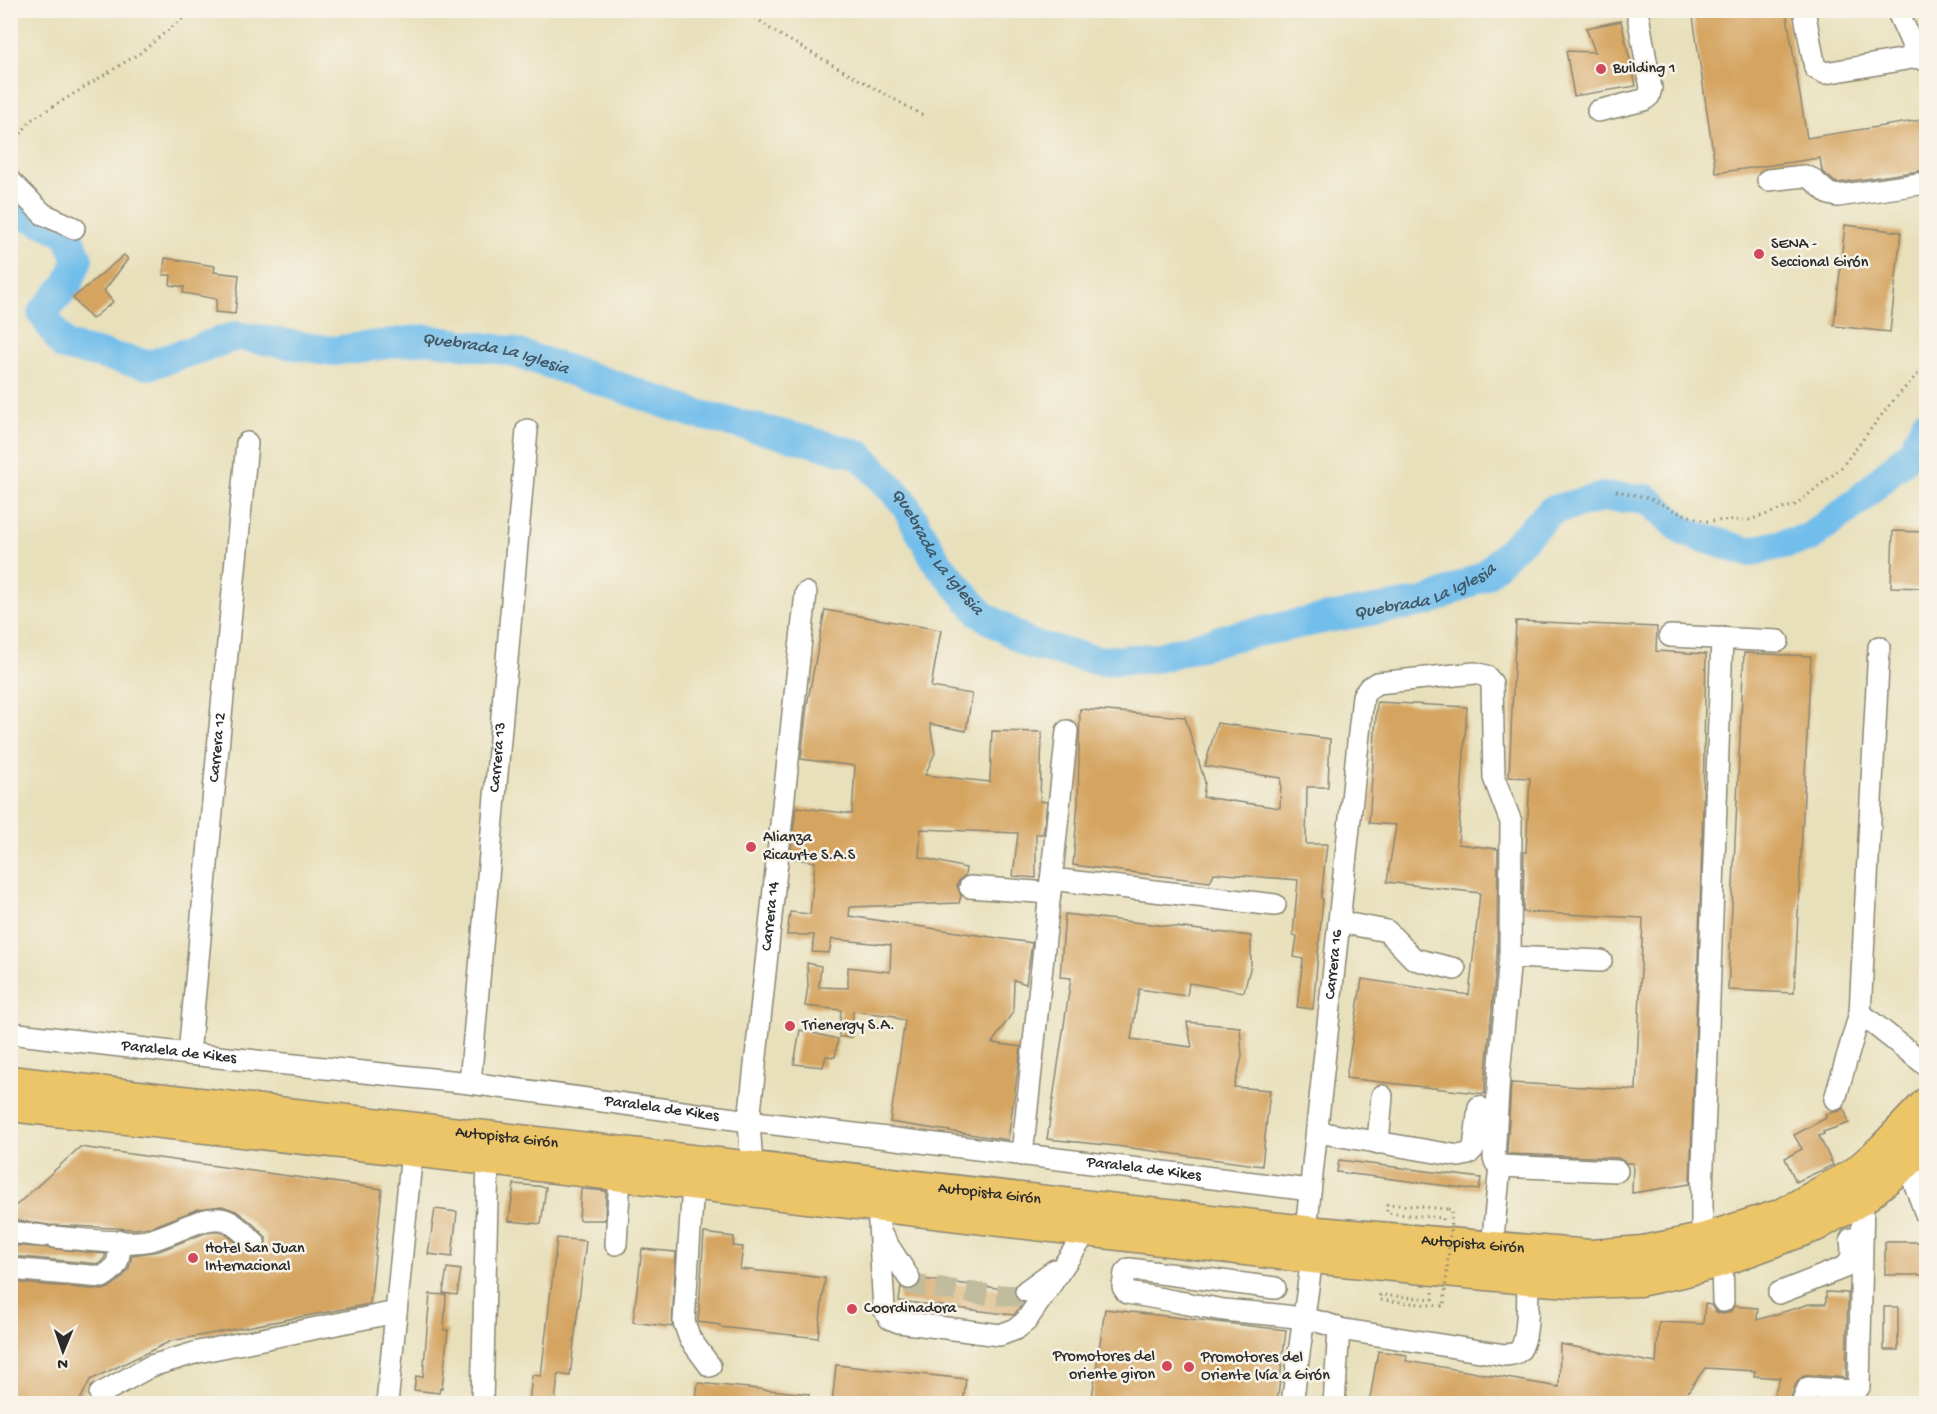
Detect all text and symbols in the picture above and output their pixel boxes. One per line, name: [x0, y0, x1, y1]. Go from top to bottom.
place label: Building 1: [1612, 60, 1675, 79]
marker: Building 1: [1594, 62, 1608, 76]
place label: SENA - Seccional Girón: [1771, 236, 1869, 273]
marker: SENA - Seccional Girón: [1752, 247, 1766, 261]
water label: Quebrada La Iglesia: [421, 328, 572, 380]
water label: Quebrada La Iglesia: [886, 484, 989, 620]
water label: Quebrada La Iglesia: [1352, 558, 1502, 624]
street label: Carrera 12: [205, 712, 231, 783]
street label: Carrera 13: [486, 721, 511, 793]
place label: Alianza Ricaurte S.A.S: [763, 829, 856, 866]
marker: Alianza Ricaurte S.A.S: [744, 840, 758, 854]
street label: Carrera 14: [758, 880, 784, 952]
street label: Carrera 16: [1321, 928, 1348, 1000]
place label: Trienergy S.A.: [801, 1017, 895, 1036]
marker: Trienergy S.A.: [783, 1019, 797, 1033]
street label: Paralela de Kikes: [119, 1037, 238, 1068]
street label: Paralela de Kikes: [602, 1092, 721, 1126]
street label: Autopista Girón: [454, 1123, 560, 1154]
street label: Paralela de Kikes: [1084, 1153, 1203, 1186]
street label: Autopista Girón: [937, 1179, 1042, 1210]
street label: Autopista Girón: [1420, 1231, 1525, 1259]
place label: Hotel San Juan Internacional: [205, 1240, 305, 1277]
marker: Hotel San Juan Internacional: [186, 1251, 200, 1265]
place label: Coordinadora: [864, 1300, 958, 1319]
marker: Coordinadora: [845, 1302, 859, 1316]
north arrow: [33, 1321, 93, 1381]
place label: Promotores del oriente giron: [1052, 1348, 1155, 1385]
place label: Promotores del Oriente (vía a Girón: [1200, 1349, 1330, 1386]
text: N: [56, 1353, 68, 1372]
marker: Promotores del oriente giron: [1160, 1359, 1174, 1373]
marker: Promotores del Oriente (vía a Girón: [1182, 1360, 1196, 1374]

